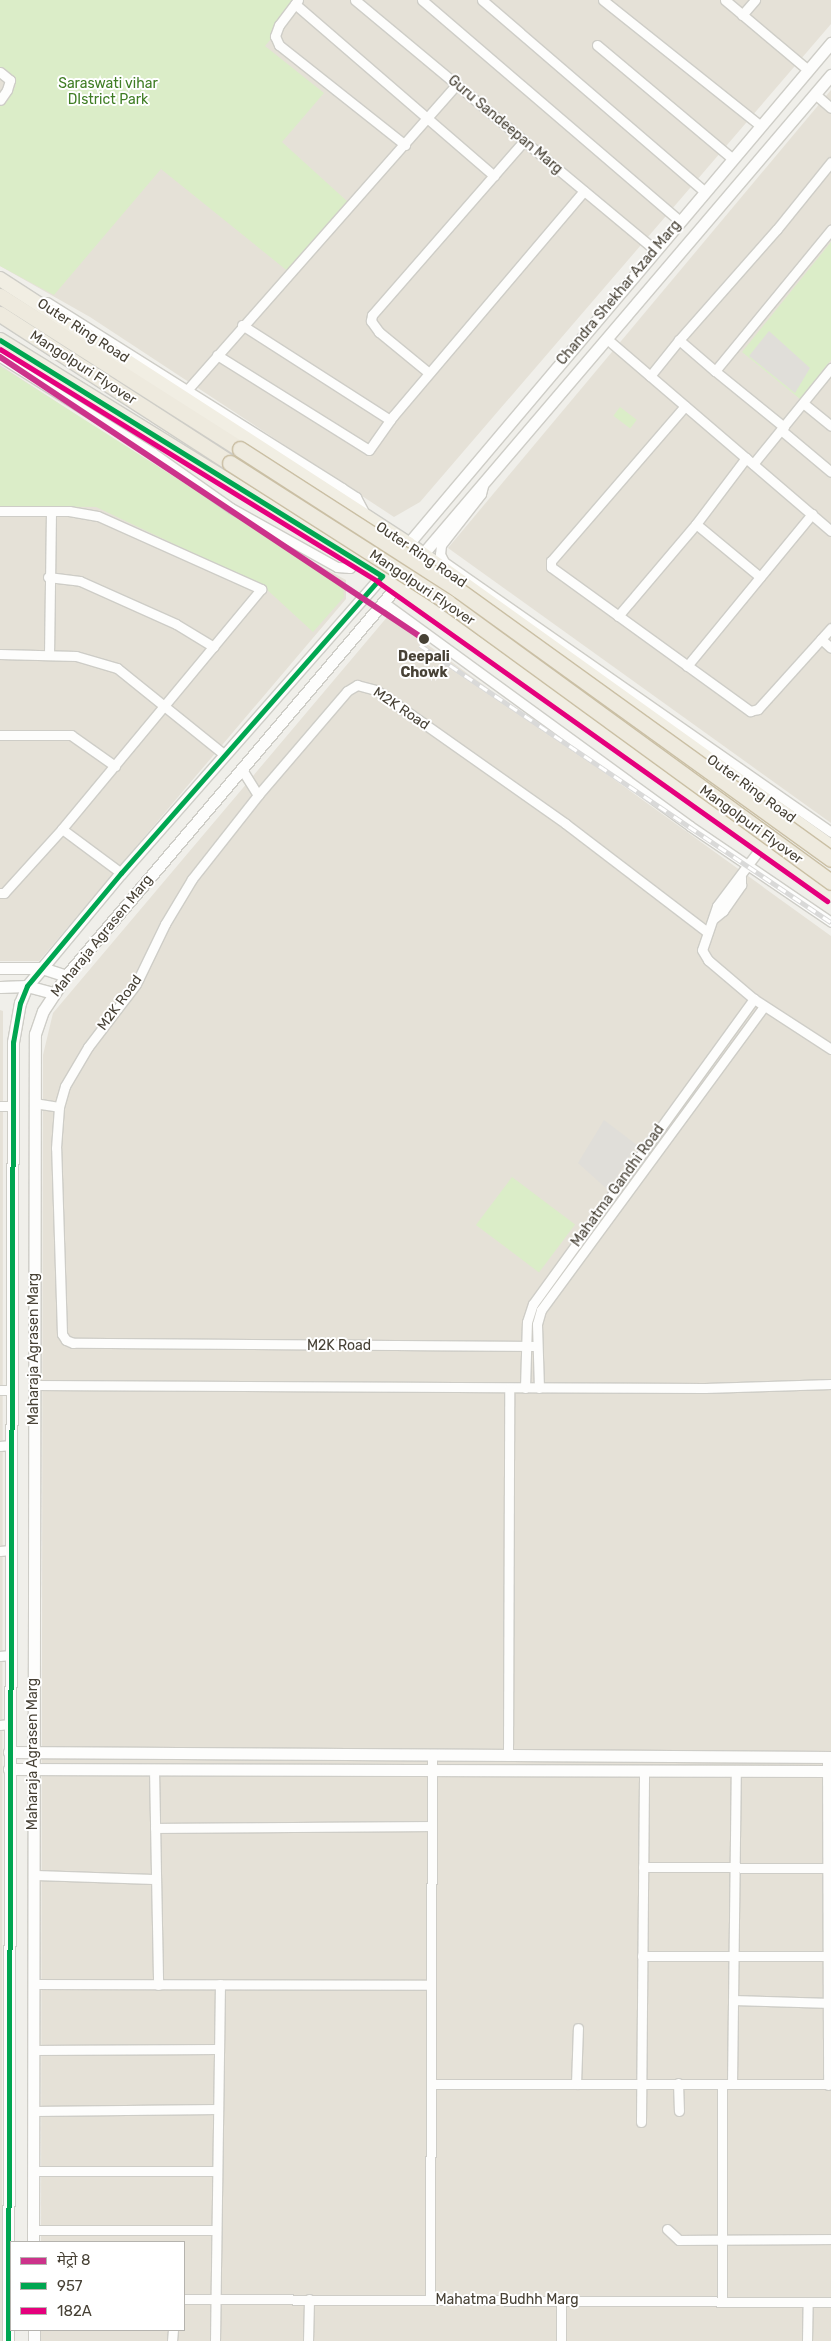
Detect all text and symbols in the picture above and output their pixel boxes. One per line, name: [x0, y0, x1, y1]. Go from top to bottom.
street label: Guru Sandeepan Marg: [444, 72, 566, 178]
park label: Saraswati vihar DIstrict Park: [58, 76, 158, 108]
street label: Chandra Shekhar Azad Marg: [553, 217, 685, 369]
street label: Outer Ring Road: [34, 295, 132, 367]
street label: Mangolpuri Flyover: [27, 327, 139, 409]
street label: Outer Ring Road: [372, 518, 470, 592]
street label: Mangolpuri Flyover: [366, 547, 478, 629]
marker: Deepali Chowk: [416, 631, 432, 647]
place label: Deepali Chowk: [398, 649, 450, 682]
street label: M2K Road: [370, 684, 432, 734]
street label: Outer Ring Road: [703, 751, 799, 827]
street label: Mangolpuri Flyover: [696, 782, 806, 868]
street label: Maharaja Agrasen Marg: [47, 871, 157, 1001]
street label: M2K Road: [94, 972, 146, 1034]
street label: Mahatma Gandhi Road: [568, 1122, 668, 1250]
street label: Maharaja Agrasen Marg: [26, 1273, 42, 1425]
street label: M2K Road: [307, 1338, 371, 1354]
street label: Maharaja Agrasen Marg: [25, 1678, 41, 1830]
legend: [10, 2241, 185, 2331]
text: मेट्रो 8: [57, 2251, 91, 2269]
text: 957: [57, 2277, 83, 2295]
street label: Mahatma Budhh Marg: [435, 2292, 579, 2308]
text: 182A: [57, 2302, 92, 2320]

